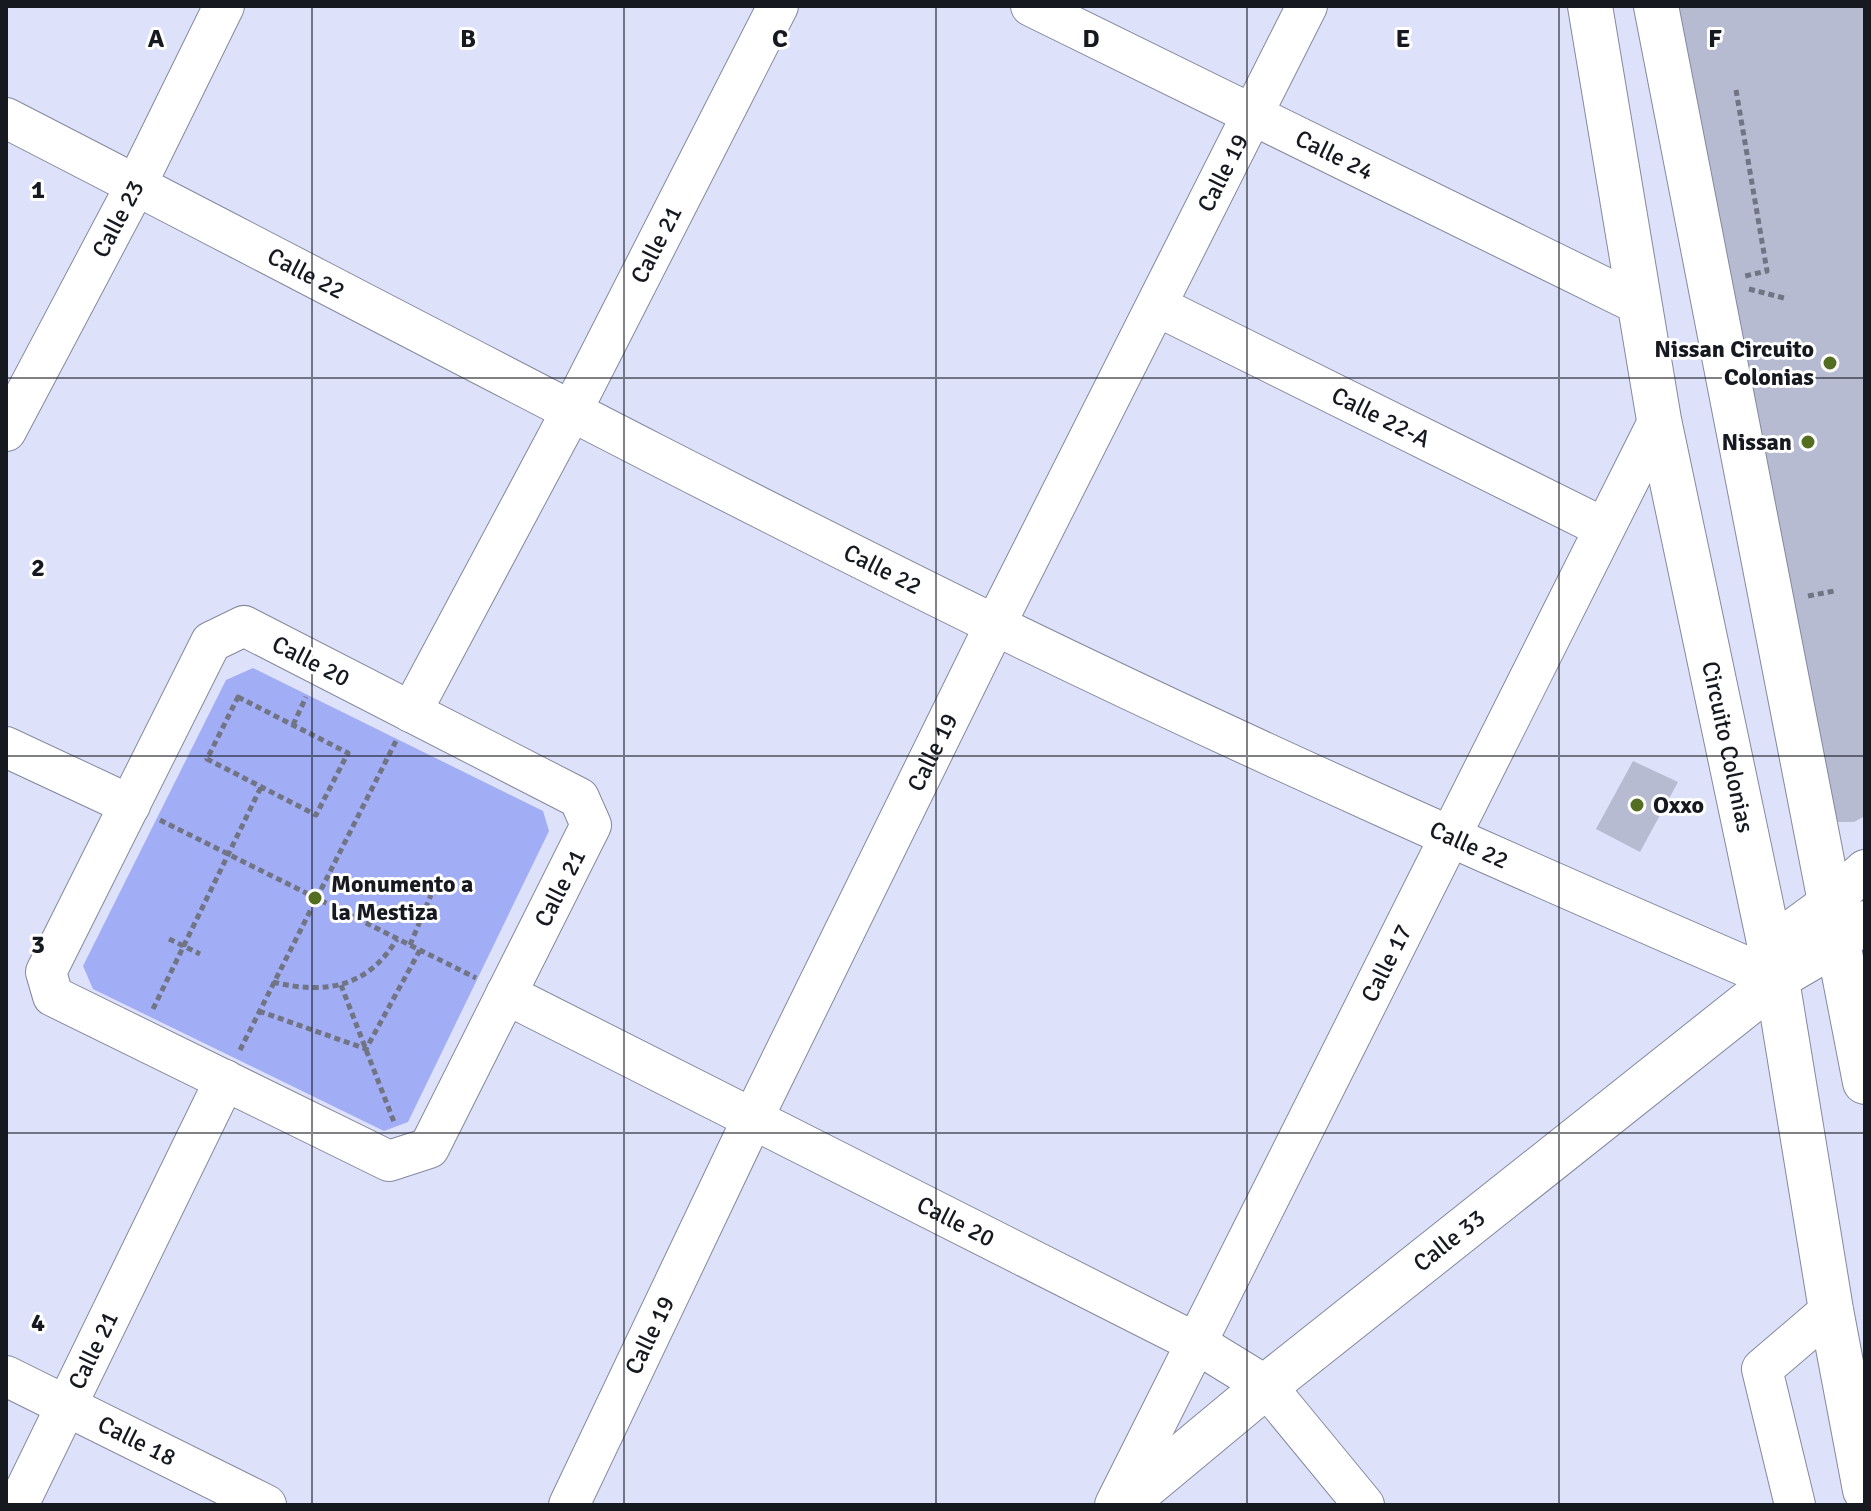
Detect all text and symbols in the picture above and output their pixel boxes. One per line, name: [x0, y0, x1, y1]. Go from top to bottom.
text: A: [148, 23, 165, 55]
text: B: [460, 23, 476, 55]
text: C: [772, 23, 788, 55]
text: D: [1082, 23, 1100, 55]
text: E: [1396, 23, 1410, 55]
text: F: [1708, 23, 1722, 55]
street label: Calle 24: [1290, 123, 1378, 187]
street label: Calle 19: [1191, 129, 1255, 217]
text: 1: [31, 174, 45, 206]
street label: Calle 23: [85, 175, 151, 263]
street label: Calle 21: [624, 201, 689, 288]
street label: Calle 22: [262, 241, 350, 306]
place label: Nissan Circuito Colonias: [1654, 334, 1814, 392]
marker: Nissan Circuito Colonias: [1821, 354, 1839, 372]
street label: Calle 22-A: [1327, 380, 1436, 454]
place label: Nissan: [1721, 427, 1792, 457]
marker: Nissan: [1799, 433, 1817, 451]
street label: Calle 22: [839, 537, 927, 601]
text: 2: [31, 552, 45, 584]
street label: Calle 20: [267, 629, 355, 693]
street label: Circuito Colonias: [1695, 659, 1761, 836]
street label: Calle 19: [901, 708, 964, 796]
place label: Oxxo: [1653, 790, 1704, 820]
marker: Oxxo: [1628, 796, 1646, 814]
street label: Calle 22: [1425, 814, 1513, 876]
street label: Calle 21: [528, 844, 592, 932]
place label: Monumento a la Mestiza: [331, 869, 473, 927]
marker: Monumento a la Mestiza: [306, 889, 324, 907]
street label: Calle 17: [1355, 919, 1419, 1007]
text: 3: [31, 929, 45, 961]
street label: Calle 20: [912, 1189, 1000, 1254]
street label: Calle 33: [1407, 1203, 1491, 1278]
street label: Calle 19: [618, 1291, 681, 1379]
street label: Calle 21: [62, 1306, 125, 1394]
text: 4: [31, 1307, 45, 1339]
street label: Calle 18: [93, 1409, 181, 1473]

